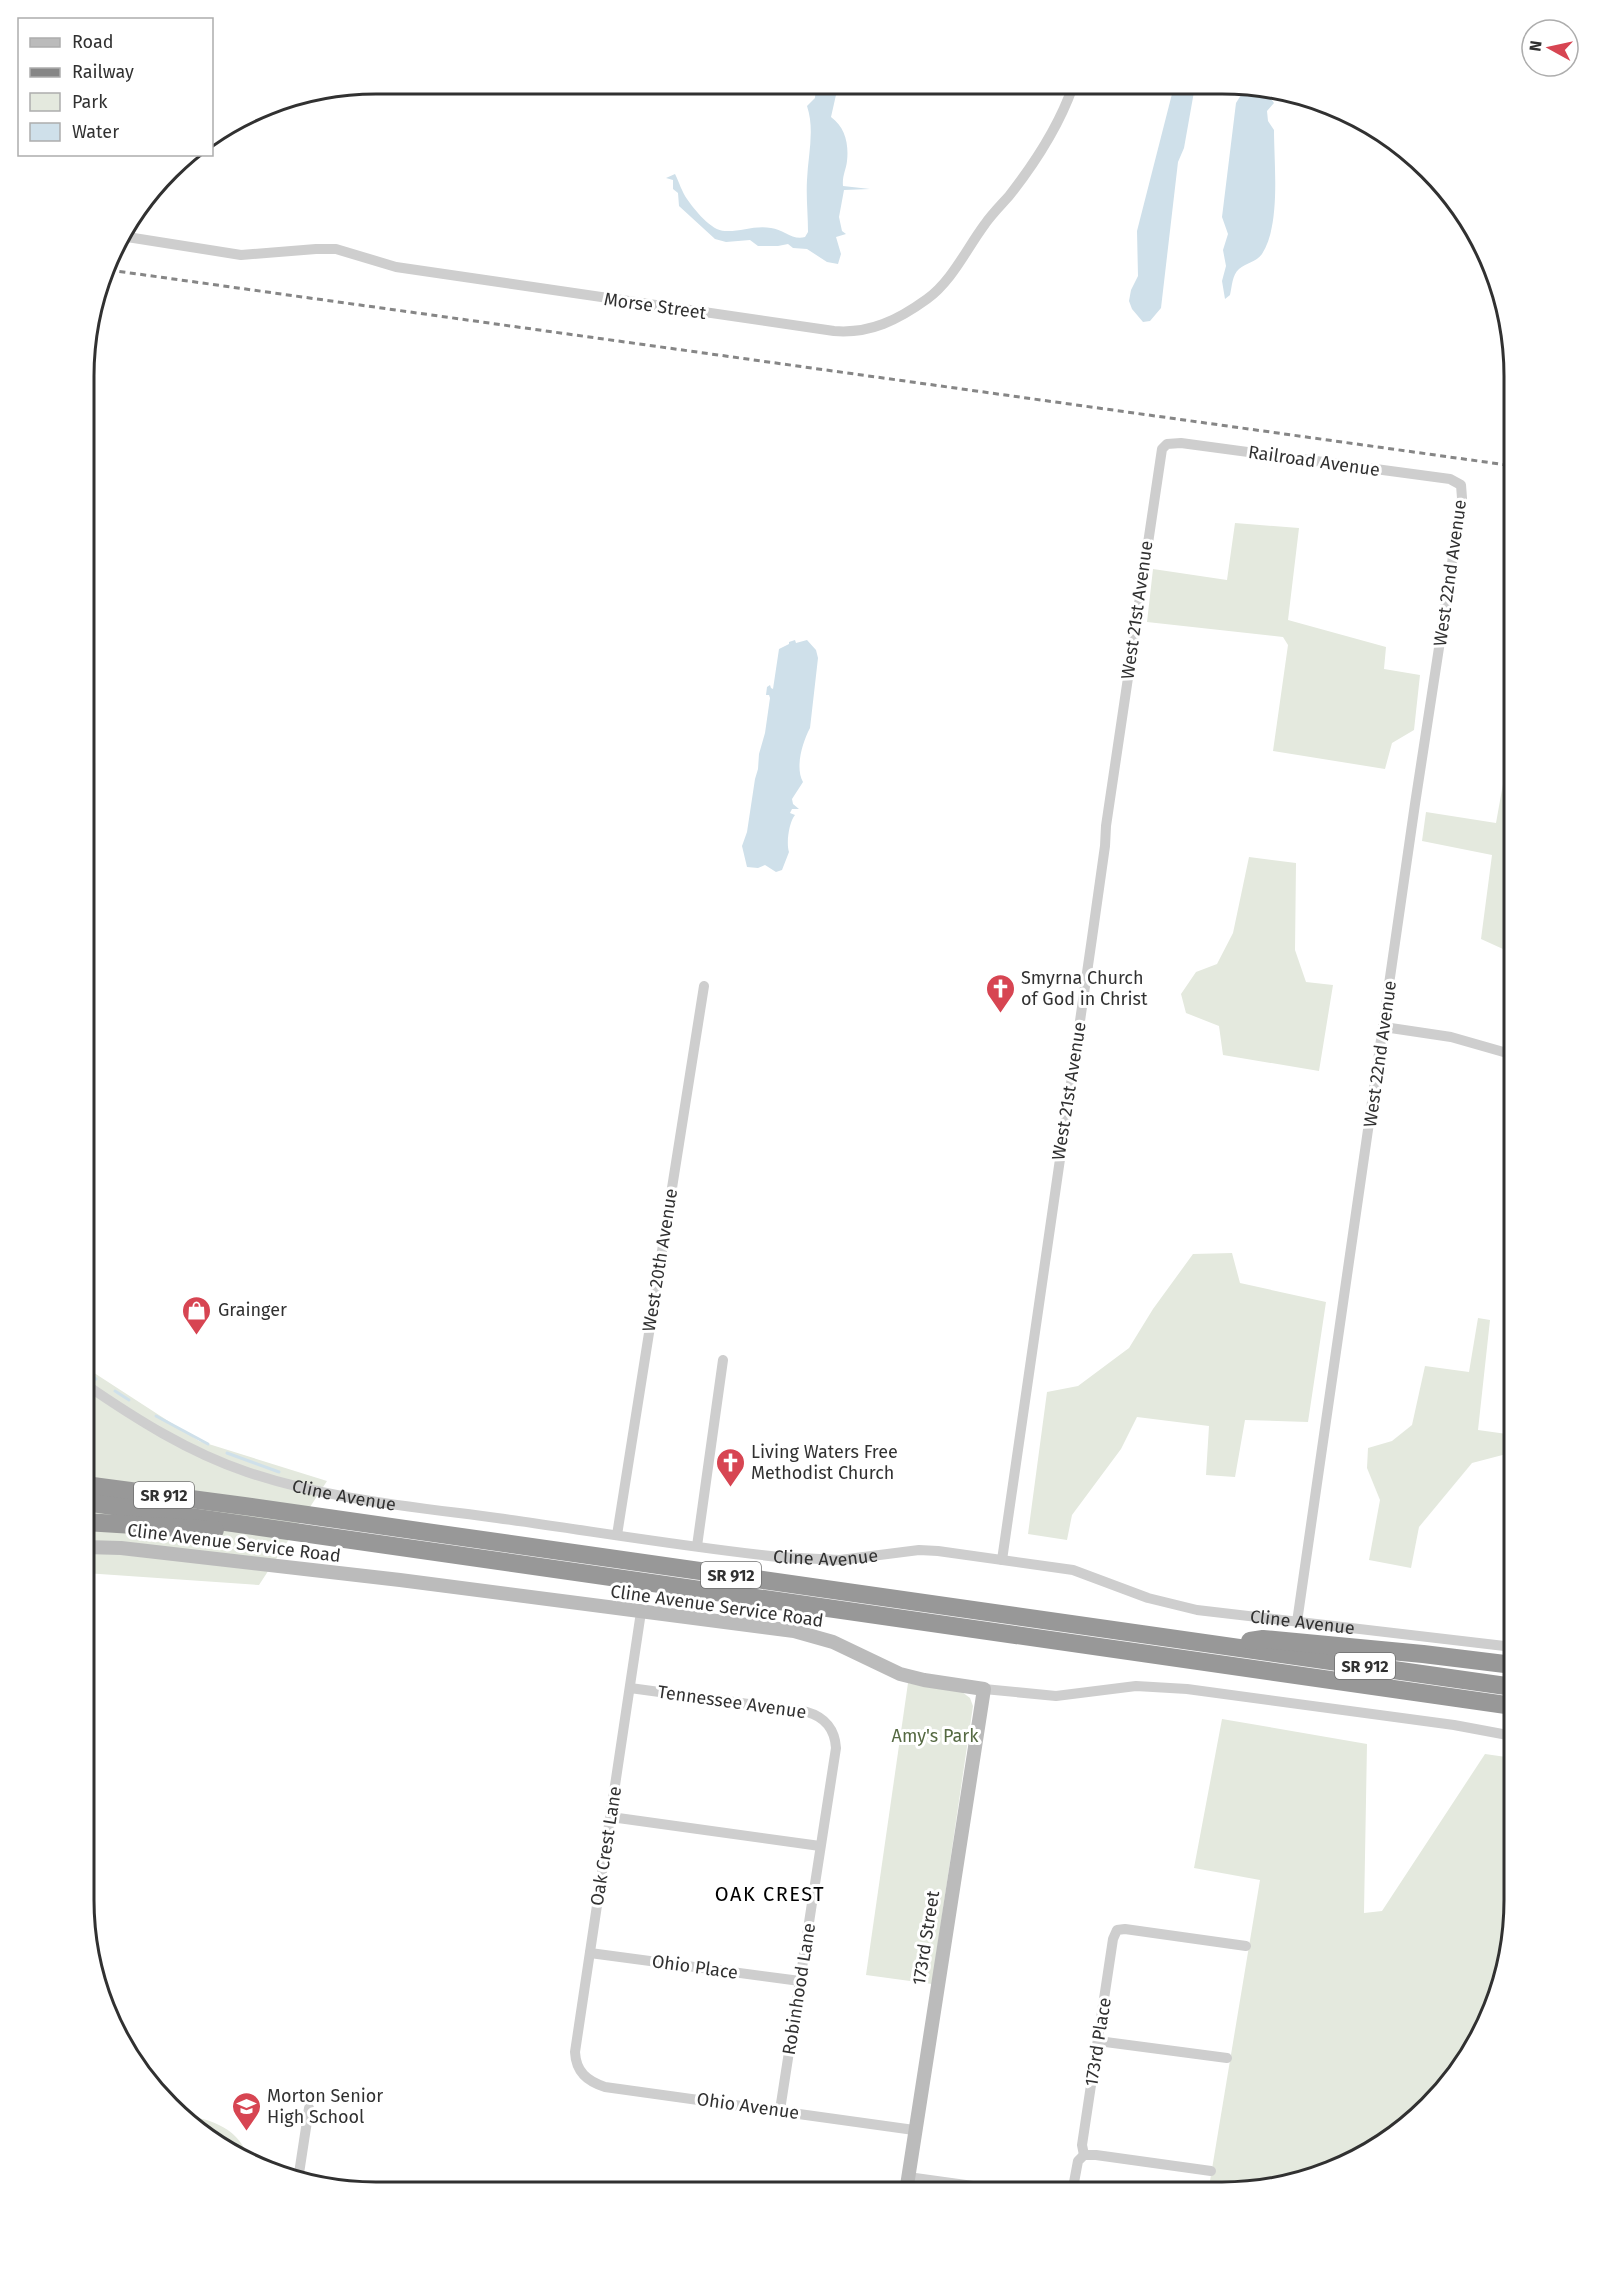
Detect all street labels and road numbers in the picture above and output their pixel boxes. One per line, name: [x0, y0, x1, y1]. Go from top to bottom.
street label: Morse Street: [602, 288, 708, 324]
street label: Railroad Avenue: [1247, 441, 1381, 481]
street label: West 22nd Avenue: [1429, 498, 1471, 648]
street label: West 21st Avenue: [1116, 539, 1158, 681]
street label: West 22nd Avenue: [1359, 979, 1401, 1129]
street label: West 21st Avenue: [1047, 1020, 1091, 1162]
street label: West 20th Avenue: [638, 1187, 682, 1333]
street label: Cline Avenue: [290, 1475, 398, 1516]
road number: SR 912: [134, 1482, 194, 1508]
street label: Cline Avenue Service Road: [126, 1519, 342, 1567]
street label: Cline Avenue: [772, 1544, 879, 1571]
road number: SR 912: [701, 1562, 761, 1588]
street label: Cline Avenue Service Road: [609, 1580, 825, 1632]
street label: Cline Avenue: [1249, 1605, 1356, 1639]
road number: SR 912: [1335, 1653, 1395, 1679]
street label: Tennessee Avenue: [656, 1681, 808, 1723]
street label: Oak Crest Lane: [586, 1785, 626, 1907]
street label: 173rd Street: [908, 1889, 944, 1987]
street label: Robinhood Lane: [778, 1921, 820, 2057]
street label: Ohio Place: [651, 1950, 739, 1984]
street label: 173rd Place: [1080, 1996, 1116, 2088]
street label: Ohio Avenue: [695, 2088, 801, 2124]

